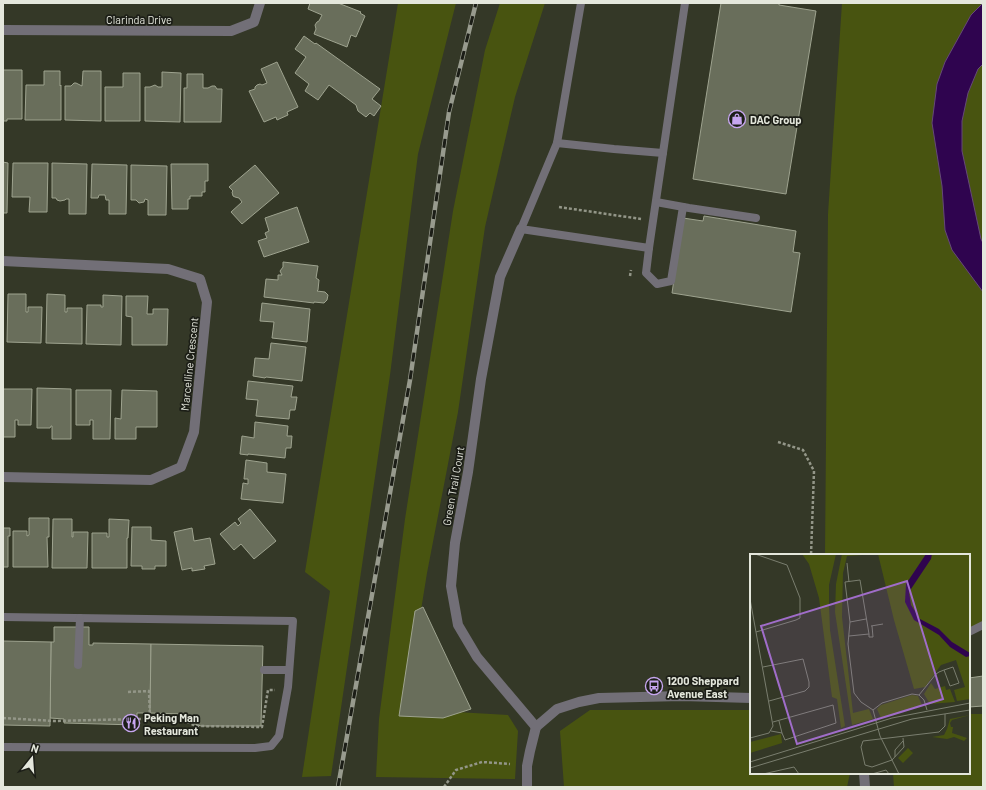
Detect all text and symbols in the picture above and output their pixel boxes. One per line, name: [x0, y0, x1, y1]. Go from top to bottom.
street label: Clarinda Drive: [106, 13, 172, 26]
shop icon: DAC Group: [727, 109, 747, 129]
place label: DAC Group: [750, 113, 802, 126]
street label: Marcelline Crescent: [178, 317, 200, 411]
street label: Green Trail Court: [440, 445, 466, 527]
inset map: [750, 554, 970, 774]
place label: 1200 Sheppard Avenue East: [667, 674, 739, 700]
bus stop icon: 1200 Sheppard Avenue East: [644, 676, 664, 696]
place label: Peking Man Restaurant: [144, 711, 199, 737]
restaurant icon: Peking Man Restaurant: [121, 713, 141, 733]
north arrow: [12, 738, 52, 778]
text: N: [30, 741, 40, 755]

